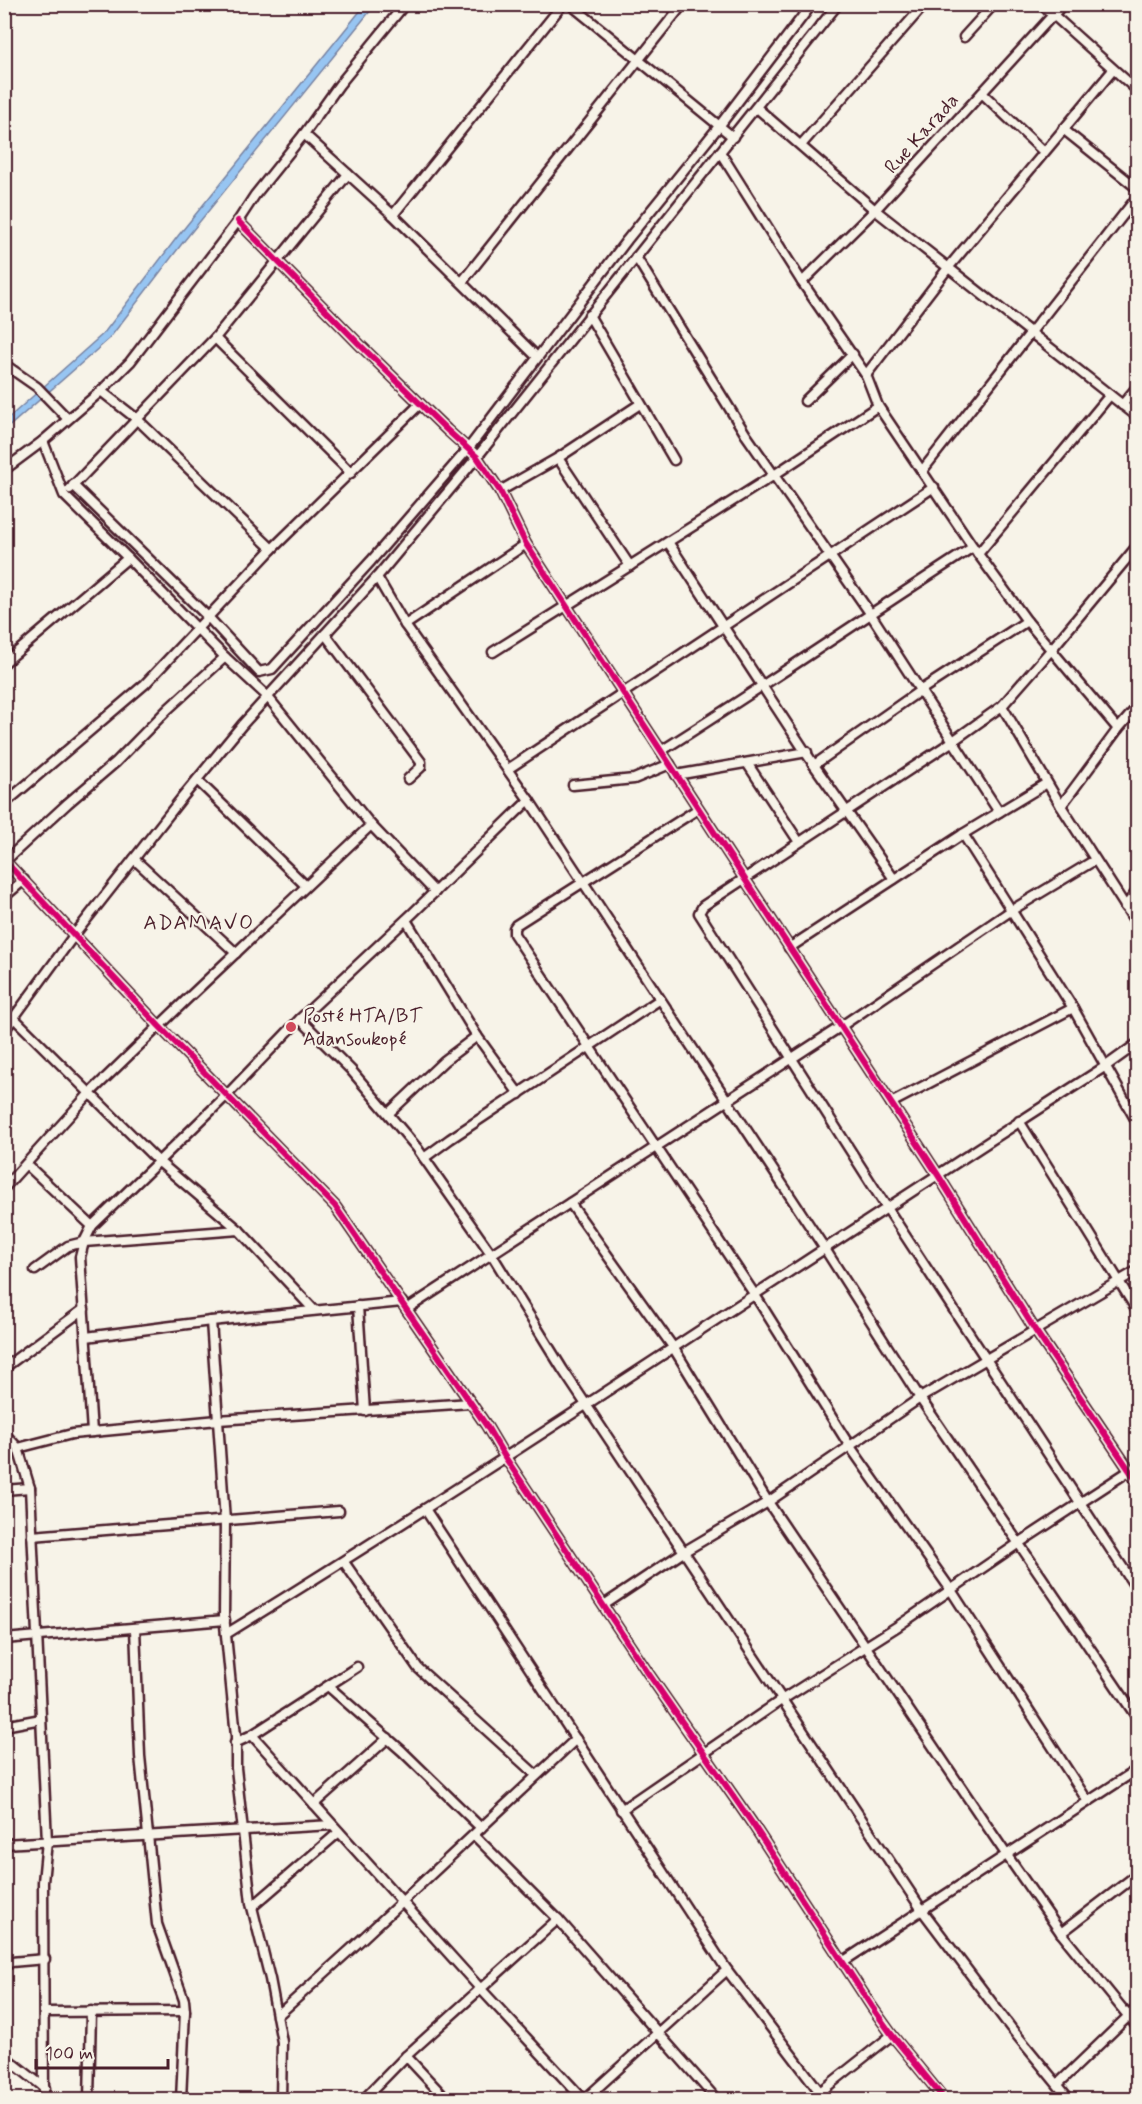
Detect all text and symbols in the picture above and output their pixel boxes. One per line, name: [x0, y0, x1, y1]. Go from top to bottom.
street label: Rue Karada: [879, 88, 965, 180]
district label: ADAMAVO: [143, 909, 255, 937]
place label: Posté HTA/BT Adansoukopé: [303, 1003, 423, 1053]
marker: Posté HTA/BT Adansoukopé: [284, 1020, 298, 1034]
scale bar: [36, 2032, 168, 2070]
text: 100 m: [45, 2042, 93, 2066]

